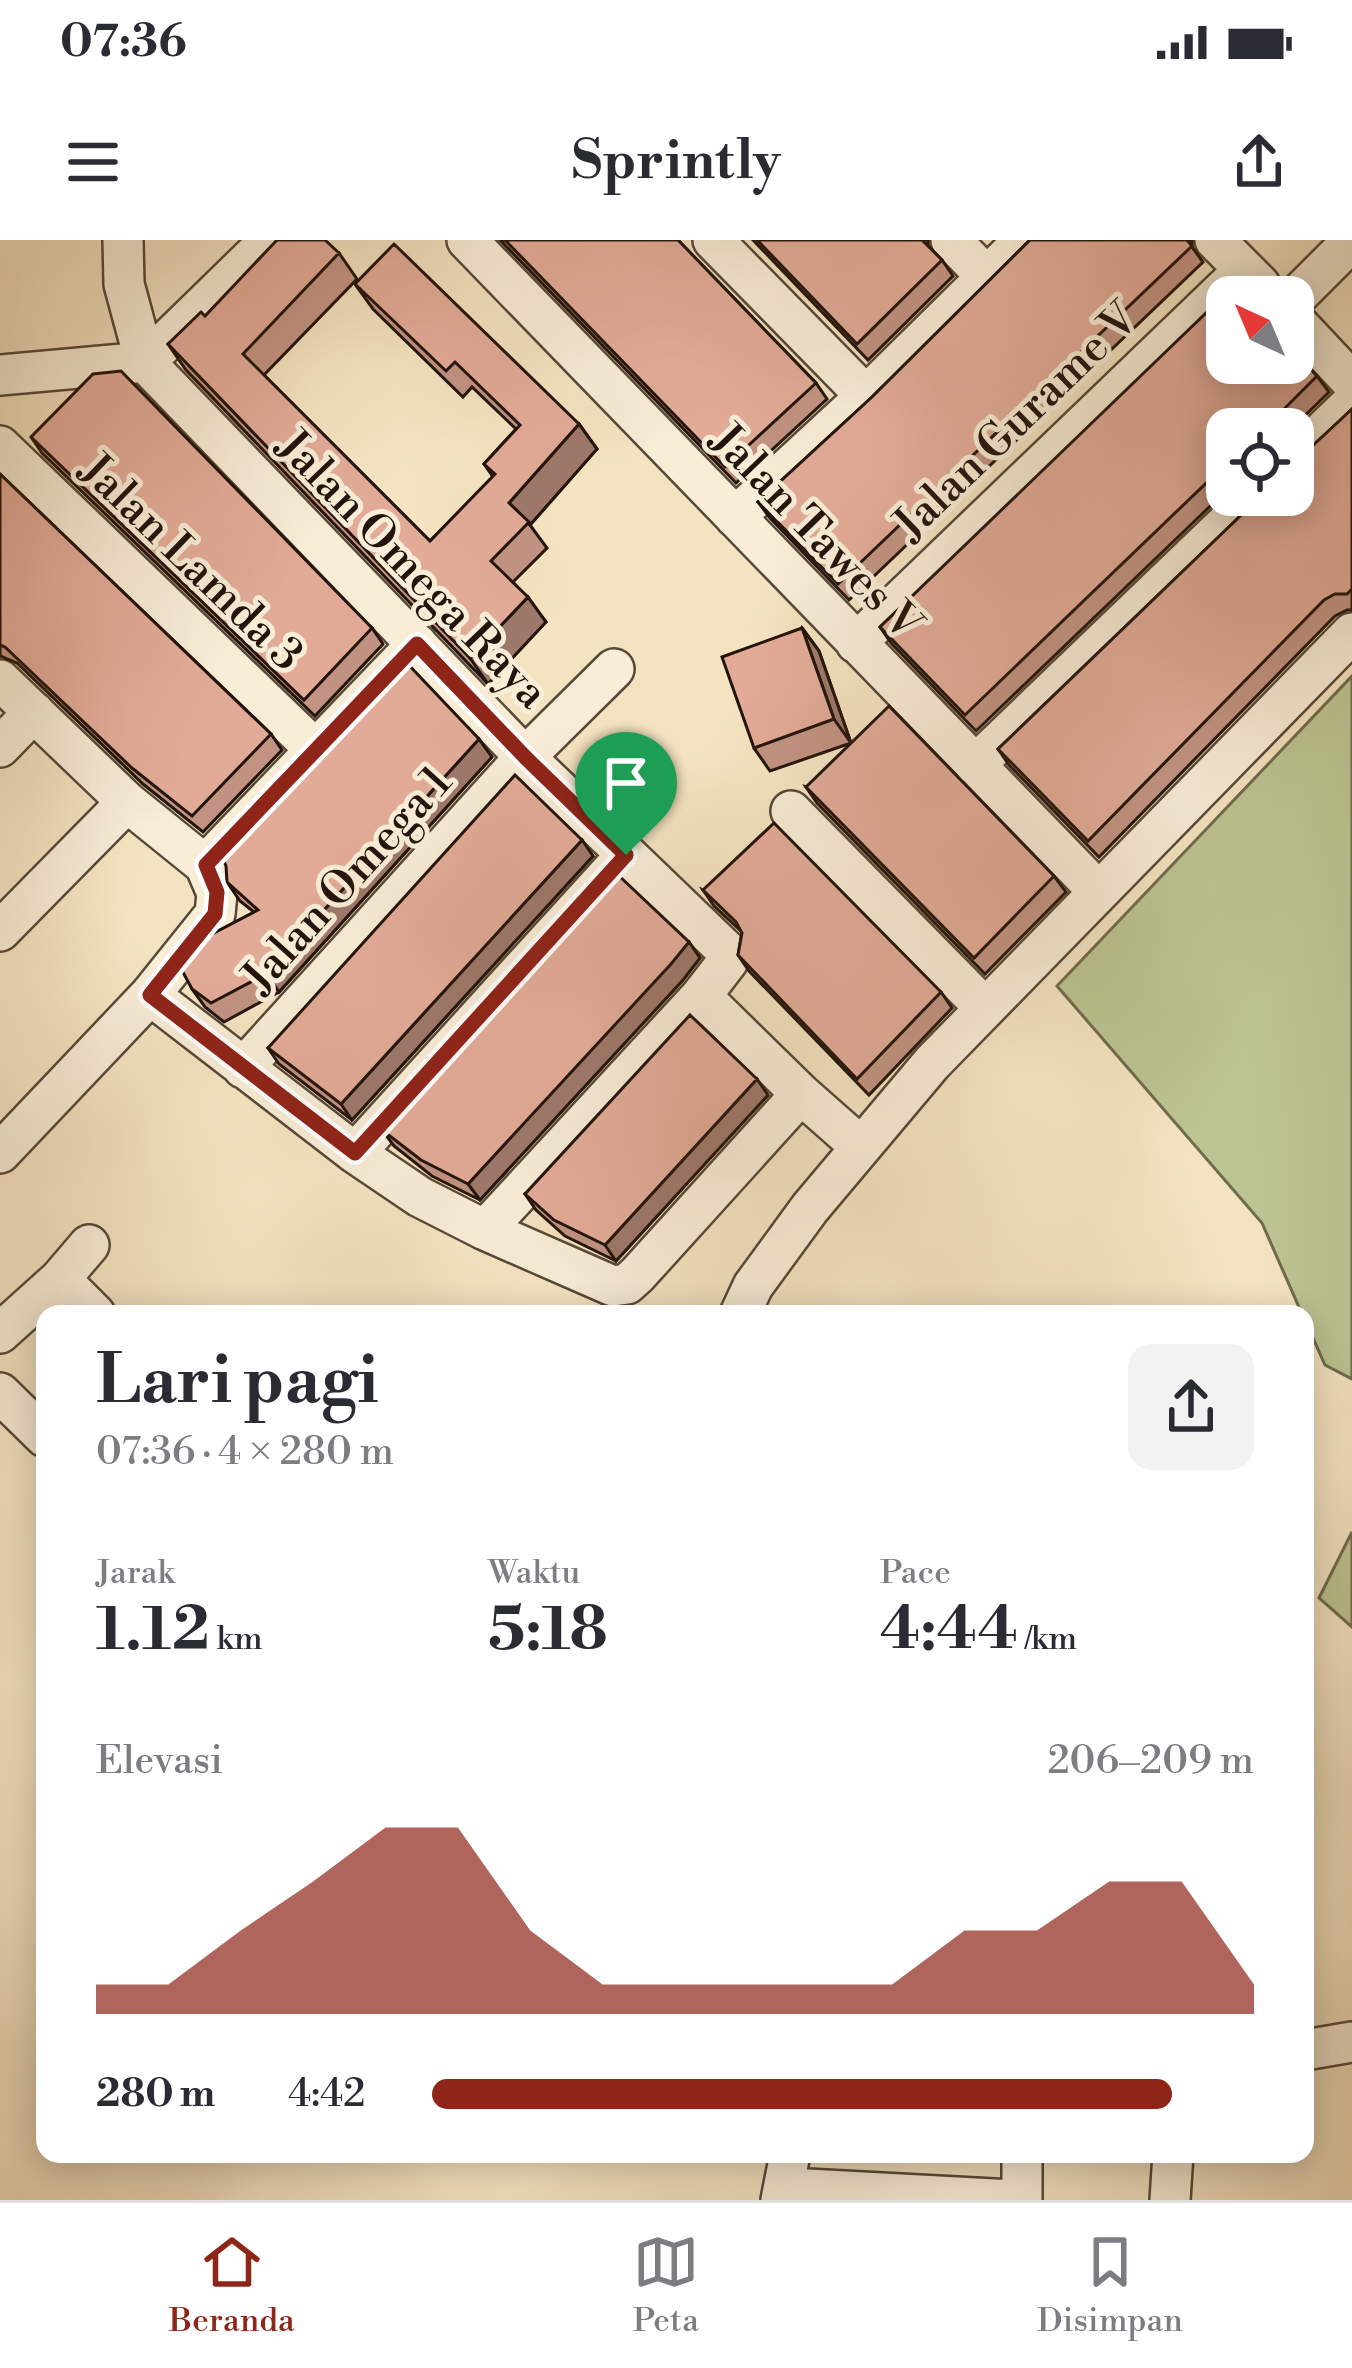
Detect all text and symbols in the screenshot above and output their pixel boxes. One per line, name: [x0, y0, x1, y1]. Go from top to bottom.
text: 07:36: [60, 14, 187, 71]
text: Sprintly: [571, 128, 781, 196]
icon: menu: [60, 129, 126, 195]
icon: share: [1226, 129, 1292, 195]
north arrow: [1206, 276, 1314, 384]
map controls: [1206, 276, 1314, 516]
street label: Jalan Gurame V: [881, 290, 1152, 554]
button: locate: [1206, 408, 1314, 516]
street label: Jalan Tawes V: [697, 411, 934, 654]
street label: Jalan Omega Raya: [263, 417, 560, 722]
street label: Jalan Lamda 3: [66, 441, 315, 684]
pin: [575, 732, 677, 855]
icon: arrive: [593, 750, 659, 816]
street label: Jalan Omega 1: [230, 755, 465, 1007]
text: Lari pagi: [96, 1341, 379, 1424]
button: share: [1128, 1344, 1254, 1470]
text: 07:36 · 4 × 280 m: [96, 1428, 394, 1477]
text: Jarak: [96, 1553, 175, 1594]
text: Waktu: [488, 1553, 580, 1594]
text: Pace: [880, 1553, 951, 1594]
text: 1.12: [96, 1594, 210, 1669]
text: 5:18: [488, 1594, 608, 1669]
text: 4:44: [880, 1594, 1018, 1669]
text: km: [210, 1619, 263, 1660]
text: /km: [1018, 1619, 1077, 1660]
text: Elevasi: [96, 1737, 223, 1786]
text: 206–209 m: [1047, 1737, 1254, 1786]
text: 280 m: [96, 2070, 215, 2119]
text: 4:42: [288, 2070, 365, 2119]
tab: Beranda: [169, 2229, 295, 2342]
tab: Peta: [633, 2229, 699, 2342]
tab: Disimpan: [1037, 2229, 1183, 2342]

